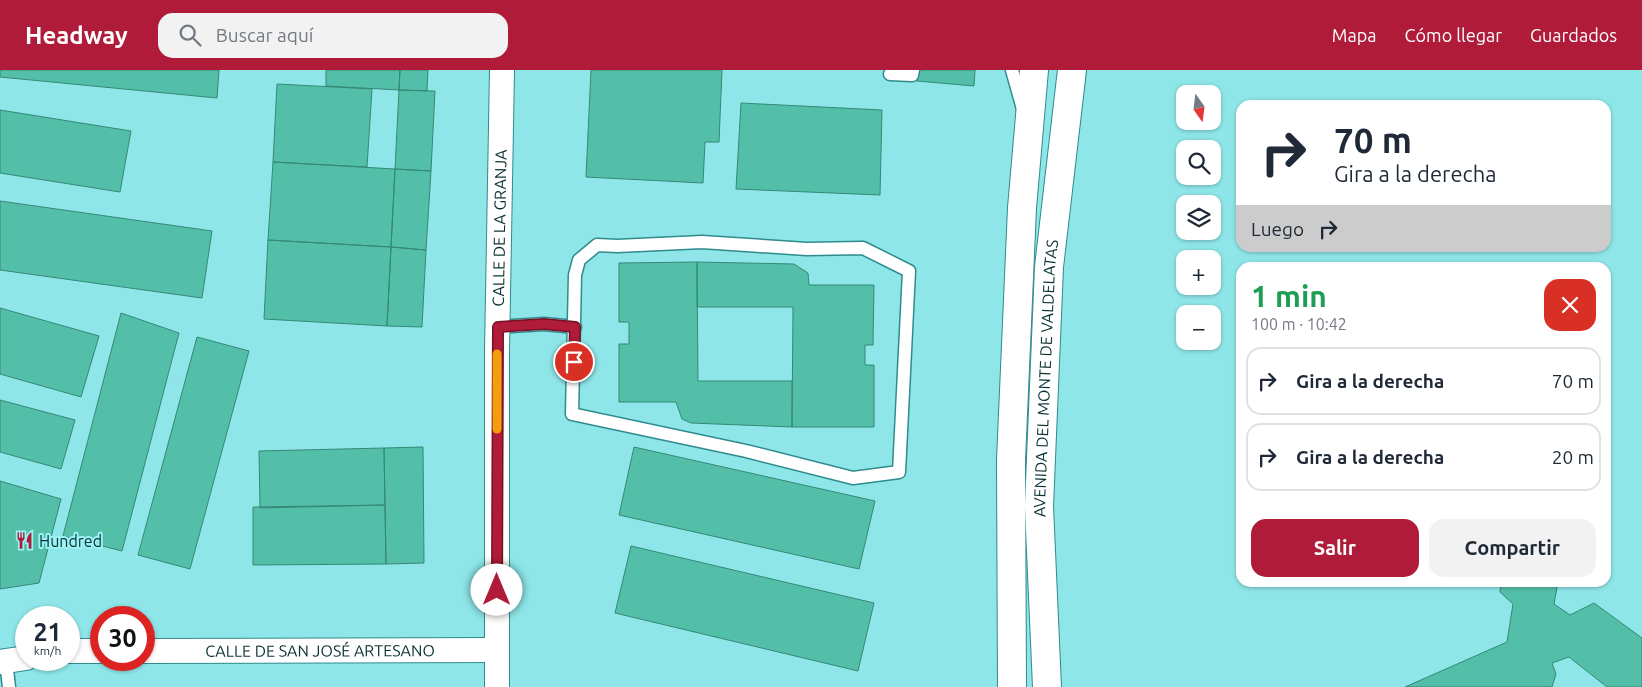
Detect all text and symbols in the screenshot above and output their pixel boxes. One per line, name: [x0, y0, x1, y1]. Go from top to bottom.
search box: [158, 13, 508, 58]
icon: search: [176, 21, 204, 49]
text: Headway: [25, 22, 128, 49]
text: Buscar aquí: [216, 24, 313, 46]
text: Mapa: [1332, 25, 1377, 45]
text: Cómo llegar: [1405, 25, 1502, 45]
text: Guardados: [1530, 25, 1617, 45]
north arrow: [1176, 85, 1221, 130]
map controls: [1176, 85, 1221, 350]
icon: right: [1251, 120, 1316, 185]
text: 70 m: [1334, 120, 1412, 160]
button: search: [1176, 140, 1221, 185]
street label: CALLE DE LA GRANJA: [489, 149, 510, 307]
text: Gira a la derecha: [1334, 161, 1497, 186]
button: layers: [1176, 195, 1221, 240]
icon: right: [1314, 215, 1342, 243]
text: Luego: [1251, 218, 1304, 240]
street label: AVENIDA DEL MONTE DE VALDELATAS: [1030, 238, 1061, 518]
button: +: [1176, 250, 1221, 295]
text: 1 min: [1251, 279, 1327, 313]
button: close: [1544, 279, 1596, 331]
button: −: [1176, 305, 1221, 350]
text: 100 m · 10:42: [1251, 315, 1347, 333]
pin: [553, 341, 595, 383]
icon: arrive: [560, 348, 588, 376]
icon: right: [1253, 367, 1281, 395]
text: Gira a la derecha: [1296, 370, 1444, 392]
text: 70 m: [1552, 370, 1594, 392]
icon: right: [1253, 443, 1281, 471]
text: Gira a la derecha: [1296, 446, 1444, 468]
text: 20 m: [1552, 446, 1594, 468]
button: Salir: [1251, 519, 1419, 577]
button: Compartir: [1429, 519, 1596, 577]
restaurant icon: Hundred: [15, 531, 35, 551]
place label: Hundred: [39, 532, 102, 550]
position arrow: [470, 563, 522, 615]
speed limit sign: 30: [90, 606, 155, 671]
text: 21: [33, 618, 62, 646]
street label: CALLE DE SAN JOSÉ ARTESANO: [205, 639, 435, 660]
text: km/h: [34, 644, 61, 657]

